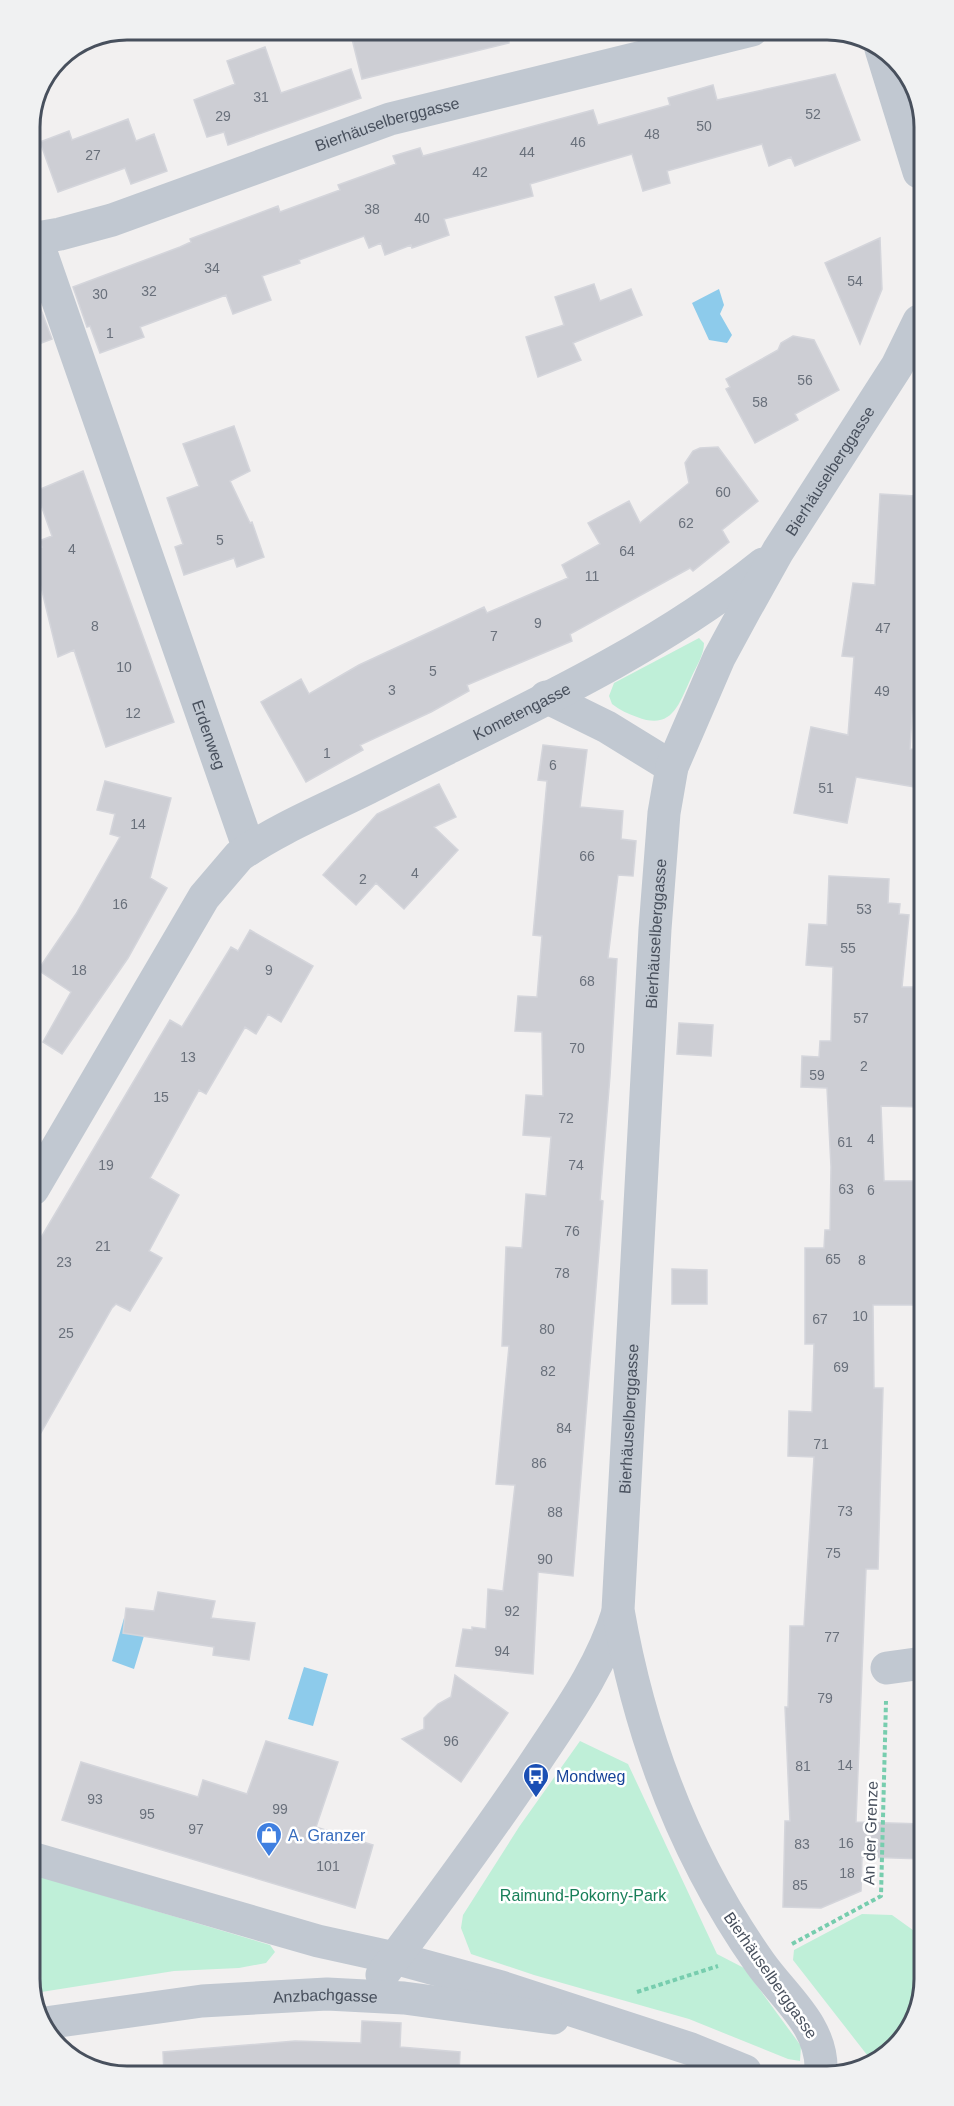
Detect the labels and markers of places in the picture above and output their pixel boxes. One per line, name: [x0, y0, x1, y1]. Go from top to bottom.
bus stop icon: Mondweg: [521, 1761, 551, 1799]
place label: Mondweg: [556, 1768, 625, 1785]
shop icon: A. Granzer: [254, 1820, 284, 1858]
place label: A. Granzer: [288, 1827, 366, 1844]

